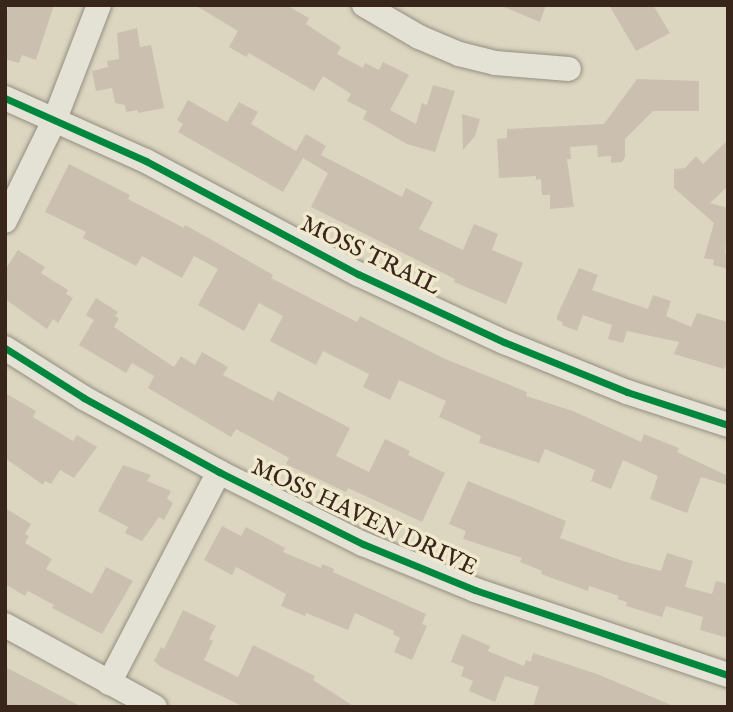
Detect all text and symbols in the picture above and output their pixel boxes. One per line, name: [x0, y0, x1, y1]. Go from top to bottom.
street label: MOSS TRAIL: [296, 210, 444, 302]
street label: MOSS HAVEN DRIVE: [246, 453, 482, 583]

